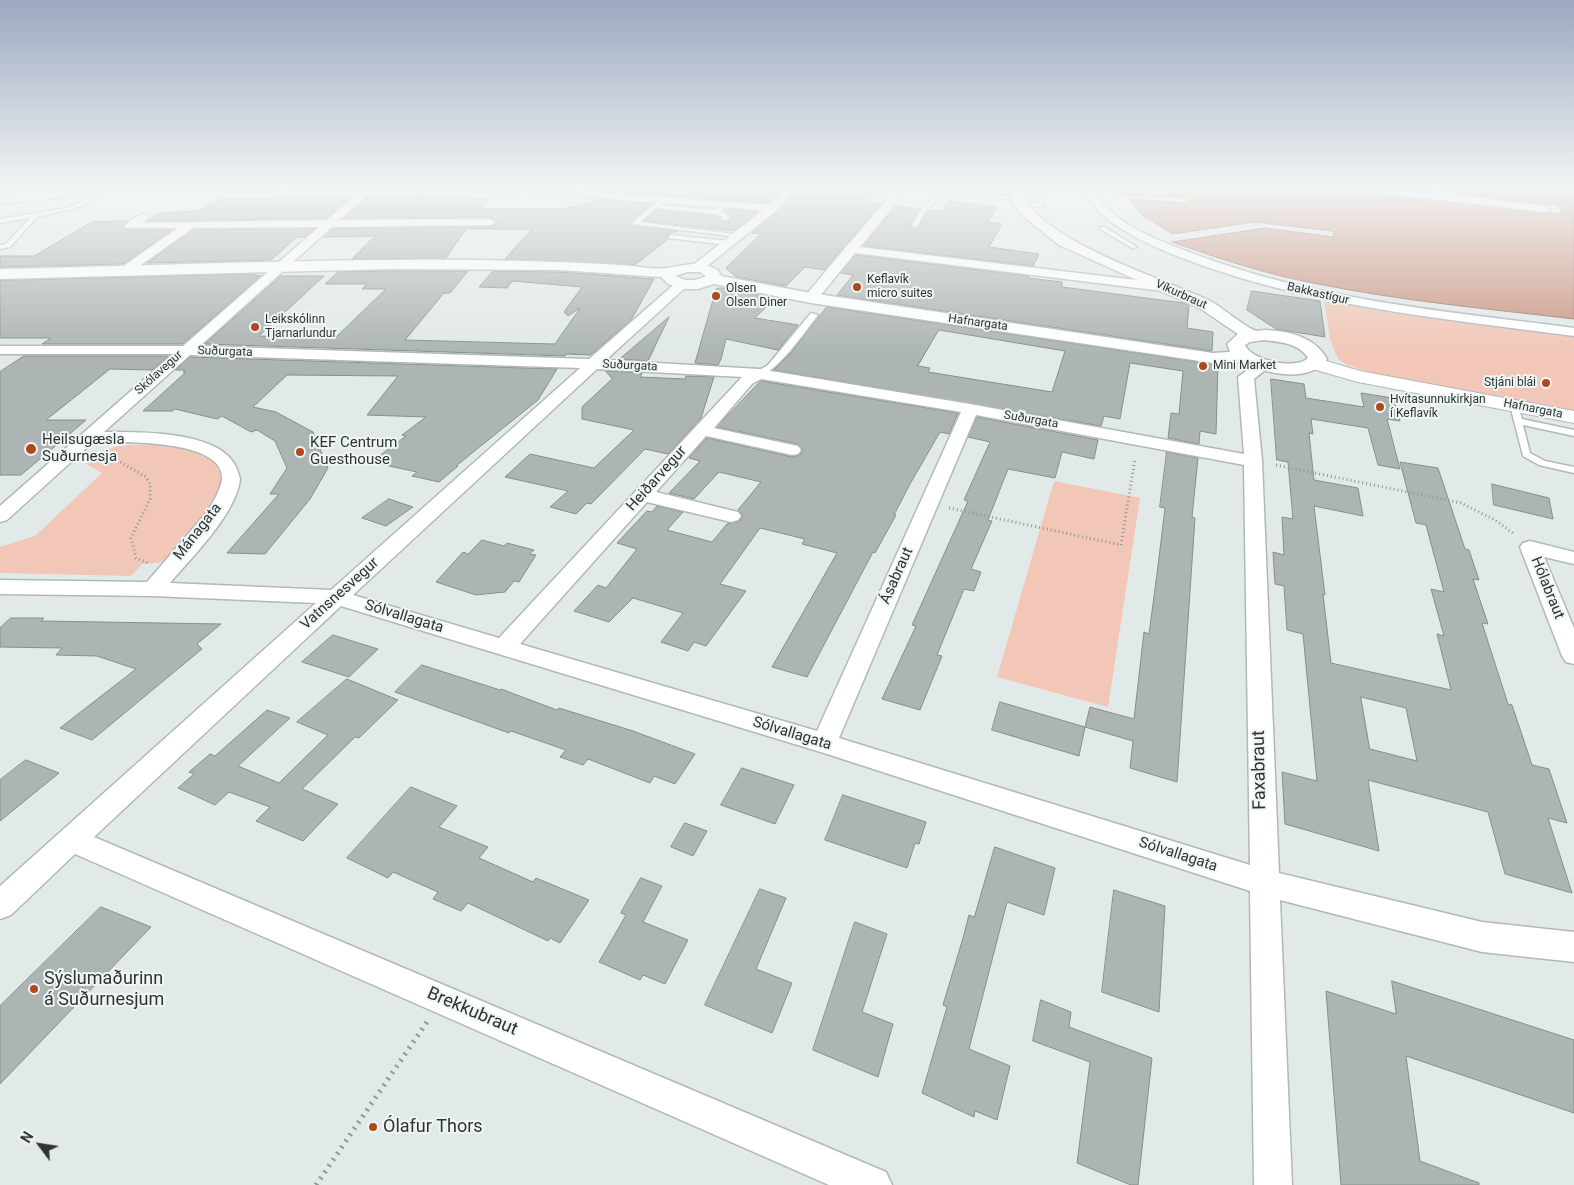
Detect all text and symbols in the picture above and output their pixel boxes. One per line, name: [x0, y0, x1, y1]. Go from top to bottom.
place label: Keflavík micro suites: [867, 273, 933, 301]
street label: Víkurbraut: [1153, 277, 1209, 313]
street label: Bakkastígur: [1286, 280, 1350, 308]
marker: Keflavík micro suites: [851, 281, 863, 293]
place label: Olsen Olsen Diner: [726, 282, 787, 310]
marker: Olsen Olsen Diner: [710, 290, 722, 302]
street label: Hafnargata: [947, 312, 1009, 334]
place label: Leikskólinn Tjarnarlundur: [265, 313, 336, 341]
marker: Leikskólinn Tjarnarlundur: [249, 321, 261, 333]
street label: Suðurgata: [197, 344, 253, 360]
street label: Skólavegur: [132, 348, 186, 398]
street label: Suðurgata: [602, 357, 658, 375]
place label: Mini Market: [1213, 359, 1276, 373]
marker: Mini Market: [1197, 360, 1209, 372]
place label: Stjáni blái: [1484, 376, 1536, 390]
marker: Stjáni blái: [1540, 377, 1552, 389]
place label: Hvítasunnukirkjan í Keflavík: [1390, 393, 1486, 421]
street label: Hafnargata: [1502, 396, 1564, 422]
marker: Hvítasunnukirkjan í Keflavík: [1374, 401, 1386, 413]
street label: Suðurgata: [1003, 408, 1059, 432]
place label: Heilsugæsla Suðurnesja: [42, 431, 125, 466]
place label: KEF Centrum Guesthouse: [310, 434, 397, 469]
marker: Heilsugæsla Suðurnesja: [24, 442, 38, 456]
street label: Heiðarvegur: [623, 443, 691, 515]
marker: KEF Centrum Guesthouse: [294, 446, 306, 458]
street label: Mánagata: [170, 500, 226, 564]
street label: Ásabraut: [877, 545, 917, 607]
street label: Vatnsnesvegur: [297, 554, 383, 634]
street label: Hólabraut: [1526, 554, 1568, 622]
street label: Sólvallagata: [362, 596, 446, 638]
street label: Sólvallagata: [750, 713, 834, 755]
street label: Faxabraut: [1249, 730, 1271, 810]
street label: Sólvallagata: [1136, 834, 1220, 876]
place label: Sýslumaðurinn á Suðurnesjum: [44, 968, 164, 1011]
marker: Sýslumaðurinn á Suðurnesjum: [28, 983, 40, 995]
street label: Brekkubraut: [423, 983, 521, 1041]
place label: Ólafur Thors: [383, 1116, 483, 1138]
north arrow: [15, 1120, 65, 1170]
marker: Ólafur Thors: [367, 1121, 379, 1133]
text: N: [18, 1129, 37, 1146]

